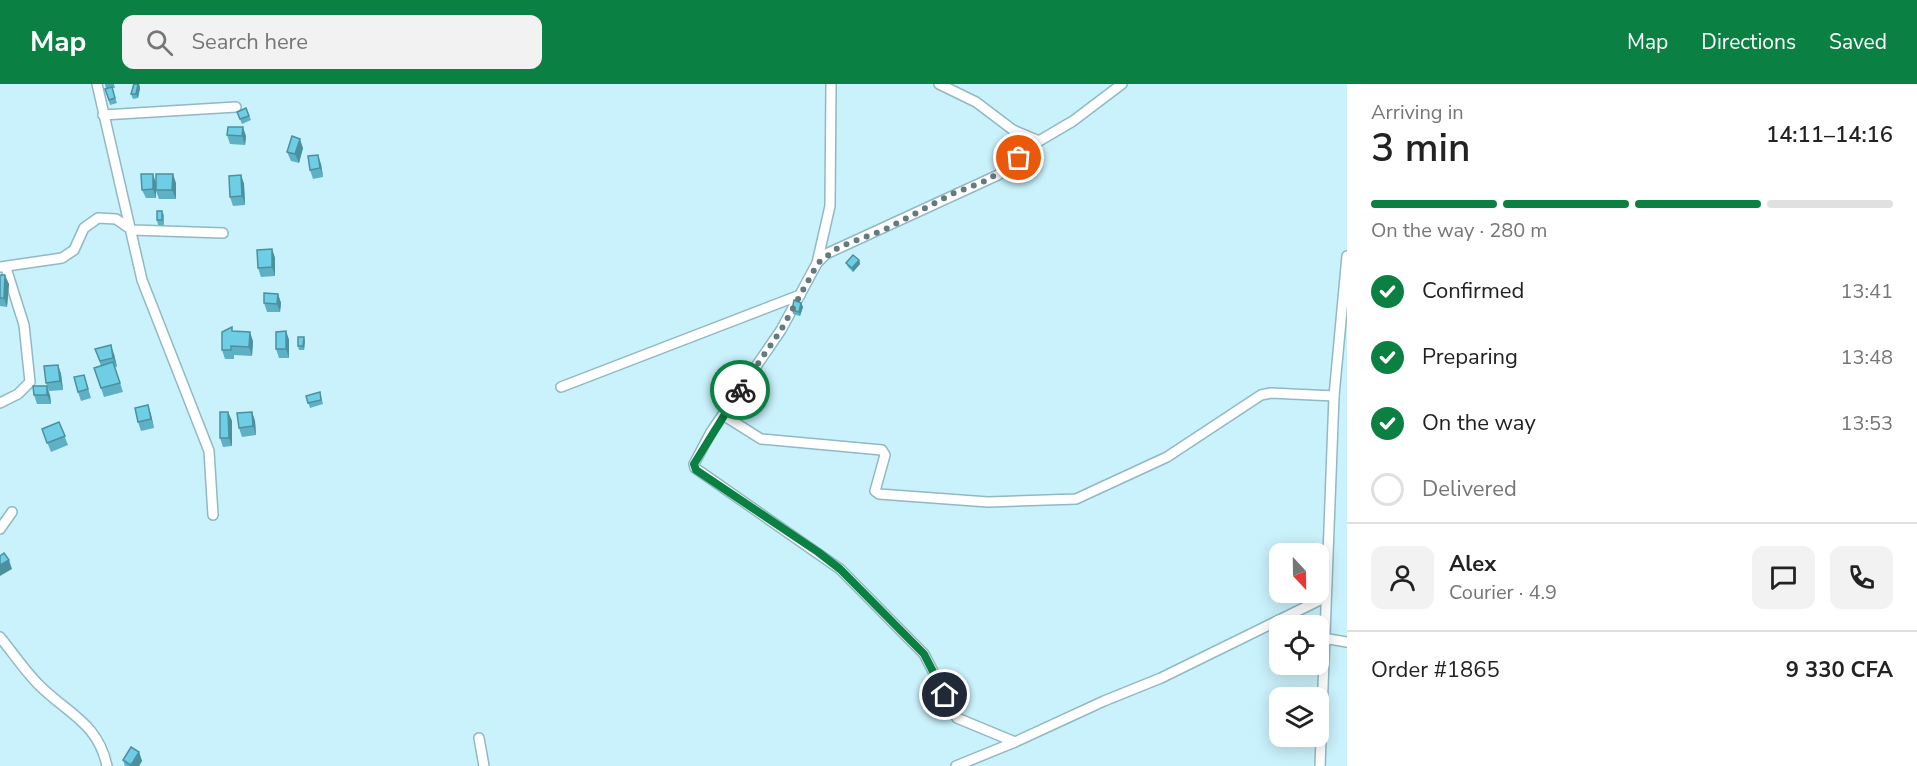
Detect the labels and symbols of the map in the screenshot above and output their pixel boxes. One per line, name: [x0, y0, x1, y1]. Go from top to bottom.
pin: [993, 132, 1044, 183]
courier: [710, 360, 770, 420]
north arrow: [1269, 543, 1329, 603]
pin: [919, 669, 970, 720]

